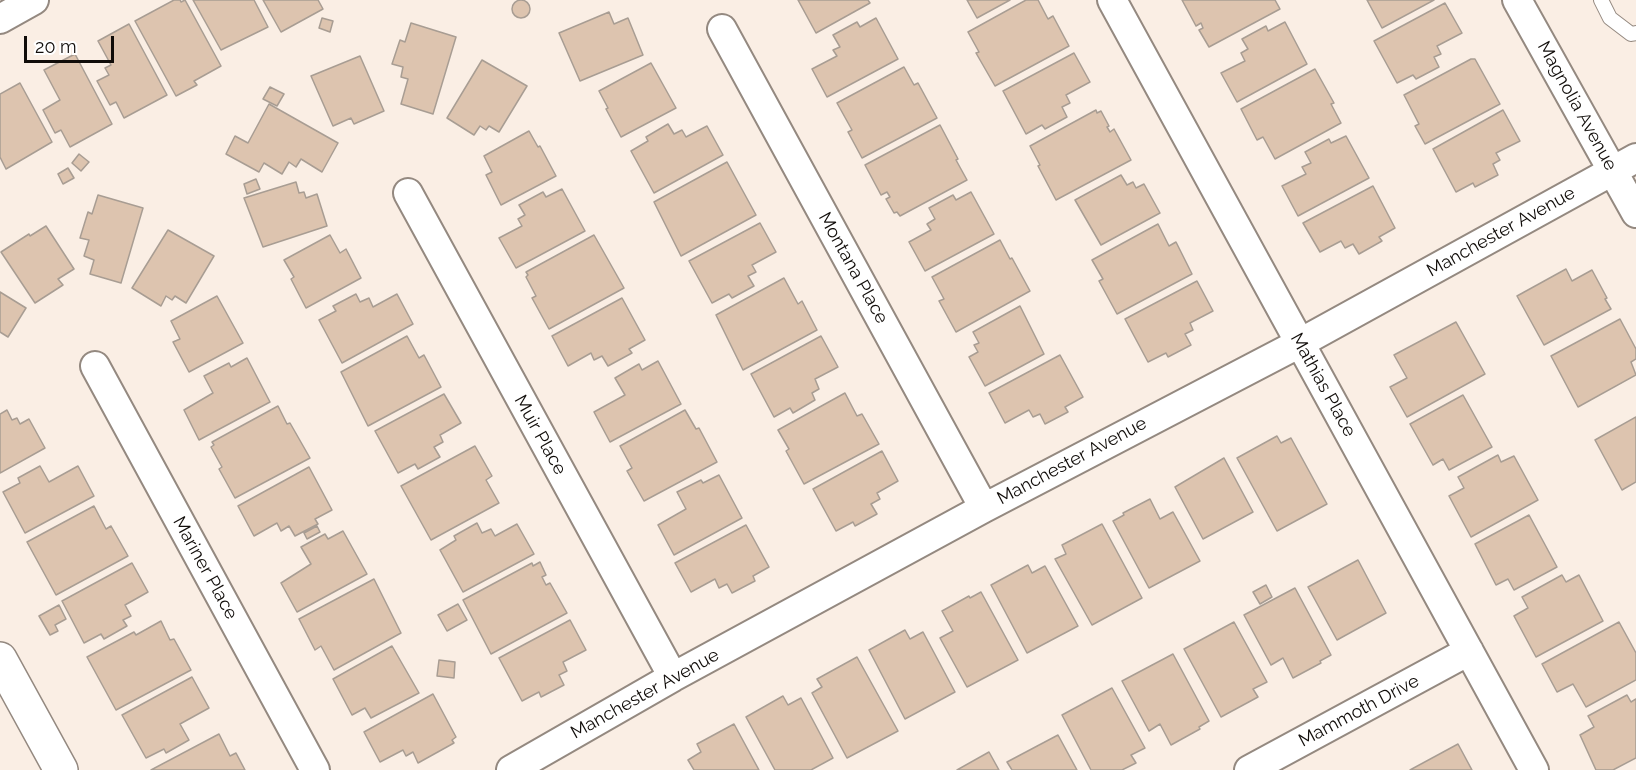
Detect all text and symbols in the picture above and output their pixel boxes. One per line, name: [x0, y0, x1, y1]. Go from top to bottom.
scale bar: [27, 24, 117, 62]
text: 20 m: [35, 36, 77, 57]
street label: Magnolia Avenue: [1533, 38, 1621, 174]
street label: Manchester Avenue: [1423, 182, 1579, 282]
street label: Montana Place: [814, 209, 892, 327]
street label: Mathias Place: [1286, 329, 1360, 441]
street label: Muir Place: [509, 391, 571, 479]
street label: Manchester Avenue: [994, 412, 1150, 510]
street label: Mariner Place: [168, 513, 242, 623]
street label: Manchester Avenue: [567, 644, 723, 744]
street label: Mammoth Drive: [1295, 670, 1423, 752]

